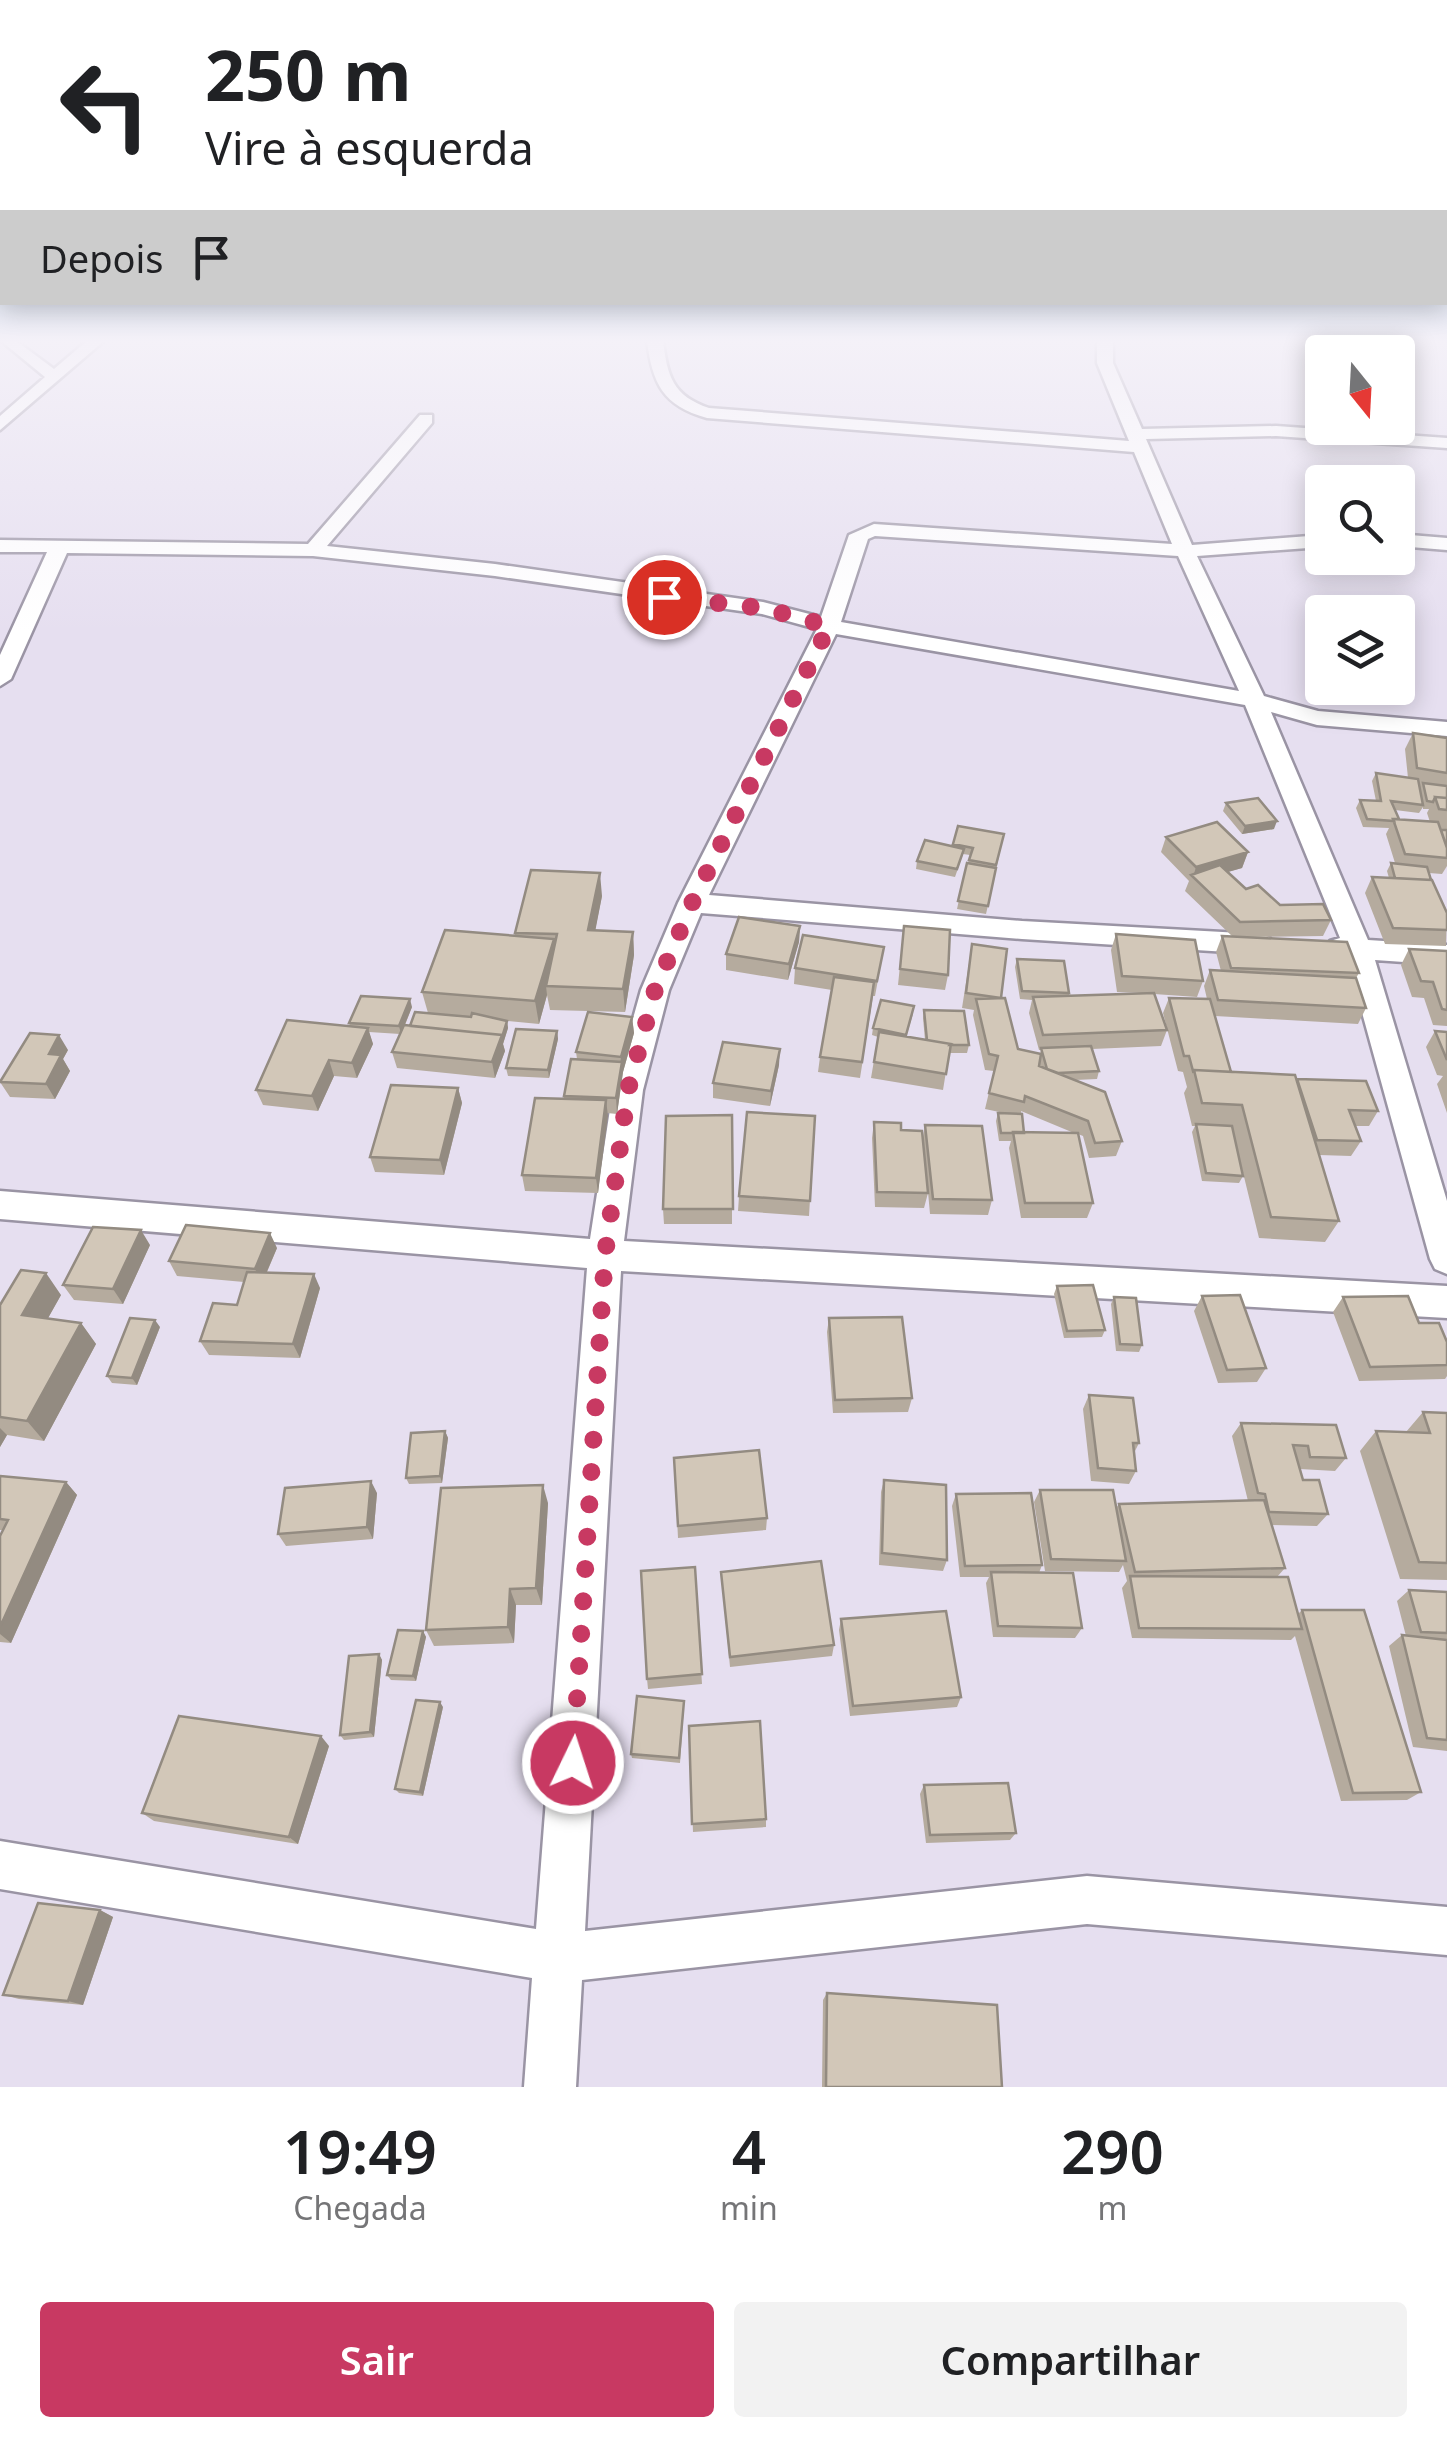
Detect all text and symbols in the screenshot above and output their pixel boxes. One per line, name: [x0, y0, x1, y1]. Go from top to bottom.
text: 250 m: [205, 26, 412, 122]
icon: left: [40, 40, 170, 170]
text: Vire à esquerda: [205, 117, 534, 178]
icon: arrive: [184, 230, 239, 285]
text: Depois: [40, 232, 164, 284]
north arrow: [1305, 335, 1415, 445]
map controls: [1305, 335, 1415, 705]
button: search: [1305, 465, 1415, 575]
pin: [622, 555, 707, 640]
icon: arrive: [637, 570, 692, 625]
button: layers: [1305, 595, 1415, 705]
position arrow: [521, 1711, 625, 1815]
text: 19:49: [283, 2110, 437, 2192]
text: 4: [732, 2110, 766, 2192]
text: 290: [1061, 2110, 1164, 2192]
text: Chegada: [293, 2186, 427, 2229]
text: min: [720, 2186, 778, 2229]
text: m: [1097, 2186, 1127, 2229]
button: Sair: [40, 2302, 714, 2417]
button: Compartilhar: [734, 2302, 1407, 2417]

